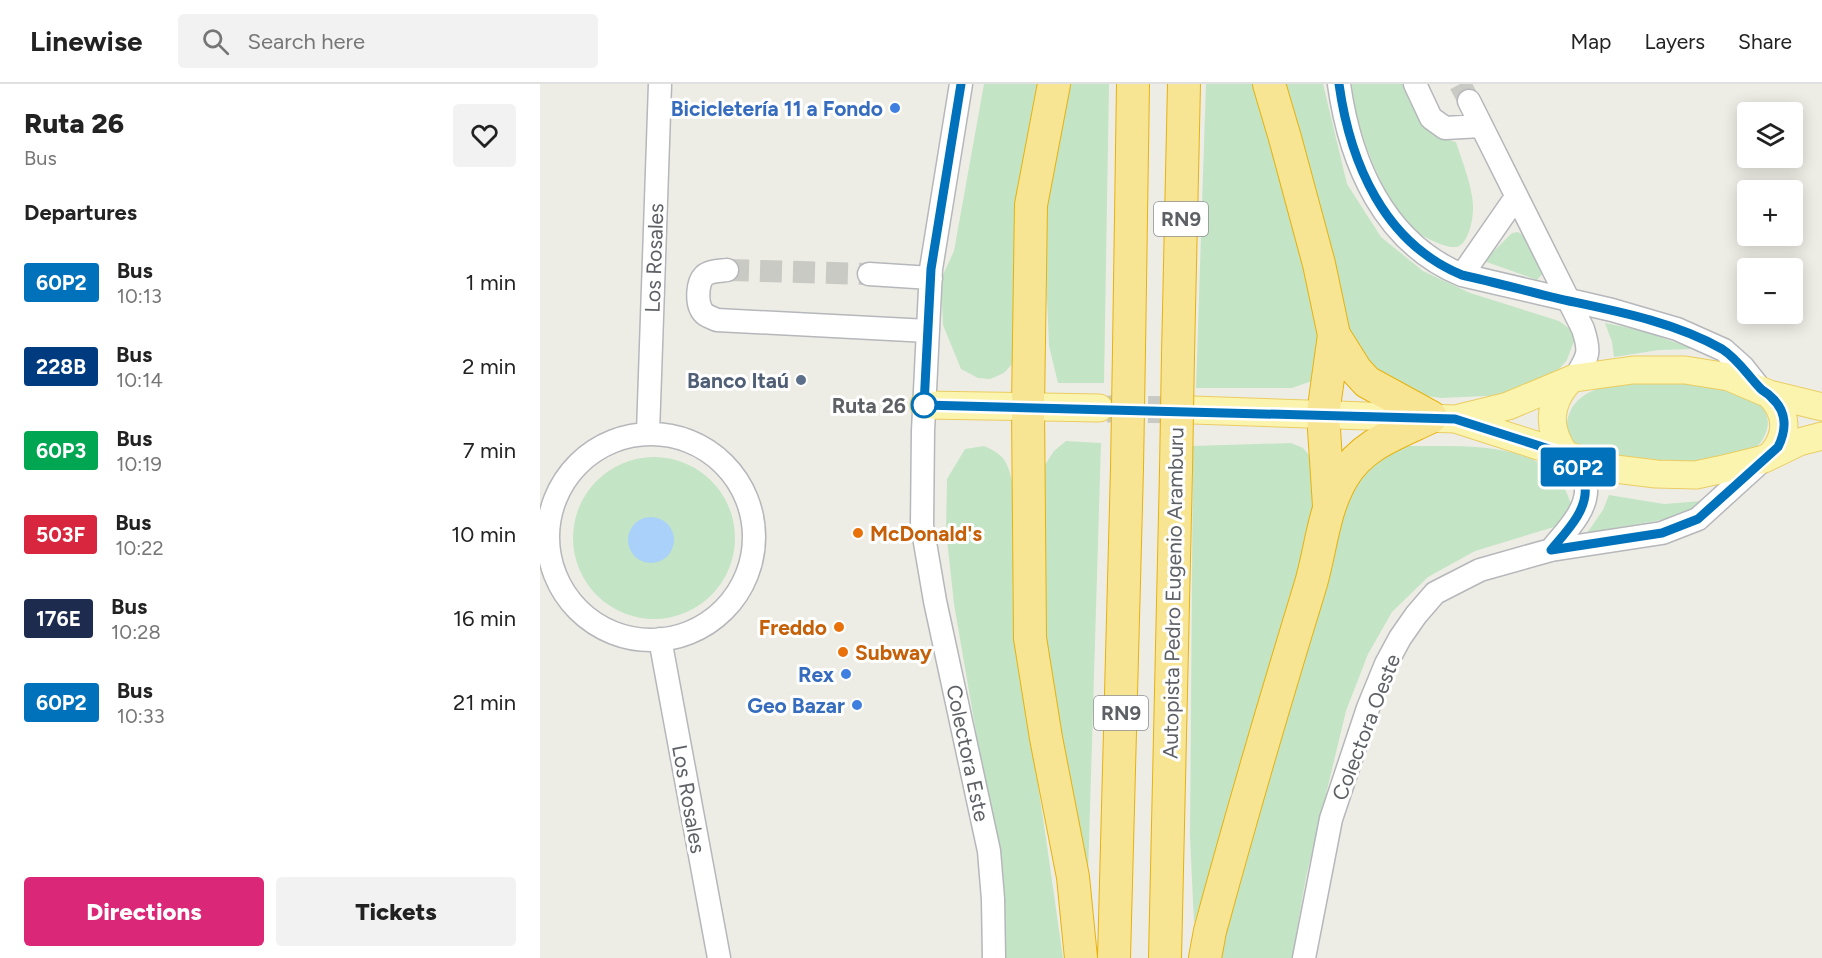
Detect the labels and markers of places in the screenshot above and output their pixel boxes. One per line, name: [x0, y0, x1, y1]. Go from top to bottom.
place label: Bicicletería 11 a Fondo: [671, 96, 883, 121]
marker: Bicicletería 11 a Fondo: [888, 101, 902, 115]
place label: Banco Itaú: [687, 368, 789, 393]
marker: Banco Itaú: [794, 373, 808, 387]
marker: Ruta 26: [911, 392, 937, 418]
place label: Ruta 26: [832, 393, 906, 418]
place label: McDonald's: [870, 521, 982, 546]
marker: McDonald's: [851, 526, 865, 540]
place label: Freddo: [759, 615, 827, 640]
marker: Freddo: [832, 620, 846, 634]
place label: Subway: [855, 640, 933, 665]
marker: Subway: [836, 645, 850, 659]
place label: Rex: [798, 662, 835, 687]
marker: Rex: [839, 667, 853, 681]
place label: Geo Bazar: [747, 693, 845, 718]
marker: Geo Bazar: [850, 698, 864, 712]

